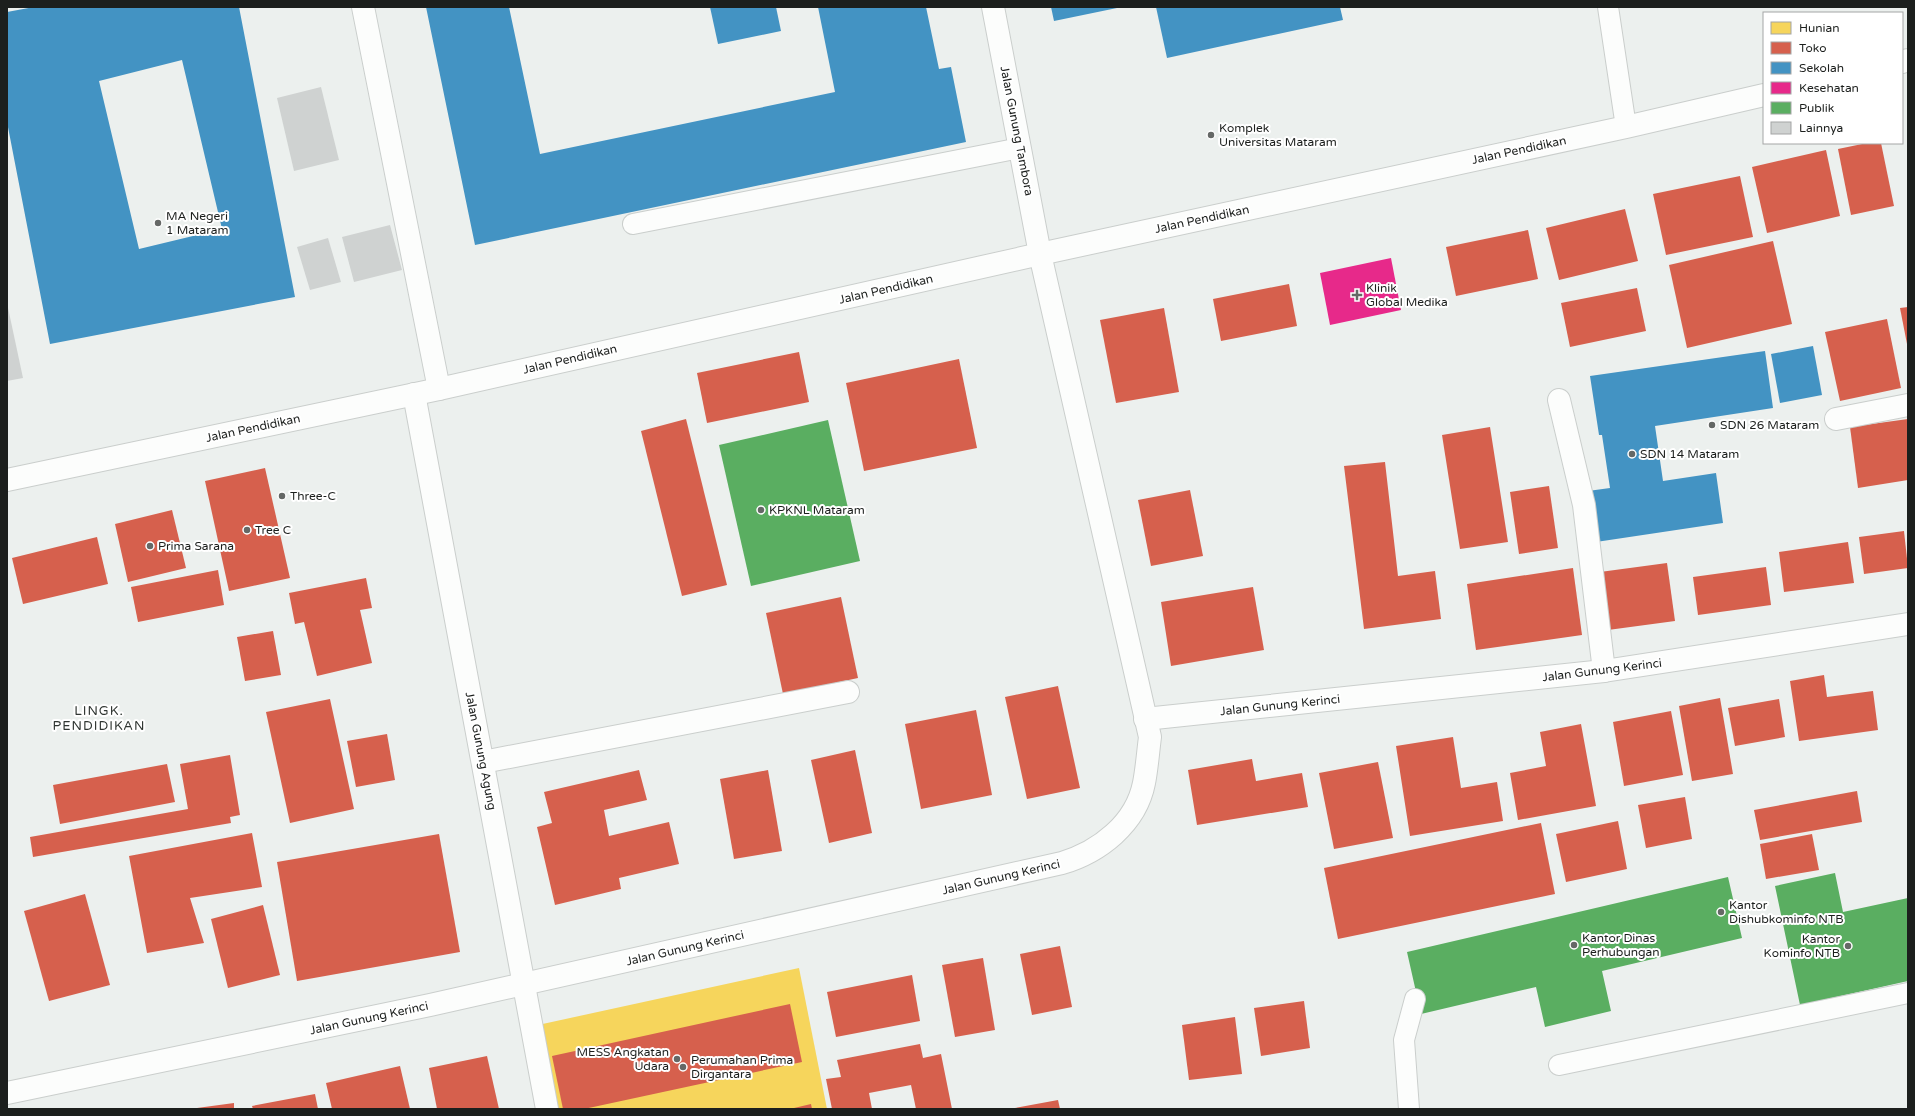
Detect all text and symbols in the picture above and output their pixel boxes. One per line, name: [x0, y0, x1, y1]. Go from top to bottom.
legend: [1763, 12, 1903, 144]
text: Hunian: [1799, 21, 1840, 35]
text: Toko: [1799, 41, 1827, 55]
text: Sekolah: [1799, 61, 1844, 75]
street label: Jalan Gunung Tambora: [998, 65, 1036, 197]
text: Kesehatan: [1799, 81, 1859, 95]
text: Publik: [1799, 101, 1835, 115]
place label: Komplek Universitas Mataram: [1219, 121, 1337, 149]
text: Lainnya: [1799, 121, 1843, 135]
marker: Komplek Universitas Mataram: [1206, 130, 1216, 140]
street label: Jalan Pendidikan: [1471, 133, 1567, 167]
street label: Jalan Pendidikan: [1154, 202, 1250, 236]
place label: MA Negeri 1 Mataram: [166, 209, 229, 237]
marker: MA Negeri 1 Mataram: [153, 218, 163, 228]
street label: Jalan Pendidikan: [838, 271, 934, 307]
place label: Klinik Global Medika: [1366, 281, 1448, 309]
marker: Klinik Global Medika: [1351, 289, 1363, 301]
street label: Jalan Pendidikan: [522, 341, 618, 377]
street label: Jalan Pendidikan: [205, 411, 301, 445]
place label: SDN 26 Mataram: [1720, 418, 1819, 432]
marker: SDN 26 Mataram: [1707, 420, 1717, 430]
place label: SDN 14 Mataram: [1640, 447, 1739, 461]
marker: SDN 14 Mataram: [1627, 449, 1637, 459]
place label: Three-C: [290, 489, 336, 503]
marker: Three-C: [277, 491, 287, 501]
place label: KPKNL Mataram: [769, 503, 865, 517]
marker: KPKNL Mataram: [756, 505, 766, 515]
place label: Tree C: [255, 523, 291, 537]
marker: Tree C: [242, 525, 252, 535]
place label: Prima Sarana: [158, 539, 234, 553]
marker: Prima Sarana: [145, 541, 155, 551]
street label: Jalan Gunung Kerinci: [1541, 656, 1663, 684]
street label: Jalan Gunung Agung: [463, 691, 499, 811]
street label: Jalan Gunung Kerinci: [1219, 692, 1341, 718]
district label: LINGK. PENDIDIKAN: [53, 703, 146, 734]
street label: Jalan Gunung Kerinci: [941, 857, 1061, 897]
place label: Kantor Dishubkominfo NTB: [1729, 898, 1844, 926]
marker: Kantor Dishubkominfo NTB: [1716, 907, 1726, 917]
street label: Jalan Gunung Kerinci: [625, 928, 745, 968]
place label: Kantor Dinas Perhubungan: [1582, 931, 1660, 959]
place label: Kantor Kominfo NTB: [1764, 932, 1840, 960]
marker: Kantor Dinas Perhubungan: [1569, 940, 1579, 950]
marker: Kantor Kominfo NTB: [1843, 941, 1853, 951]
street label: Jalan Gunung Kerinci: [309, 999, 429, 1037]
place label: MESS Angkatan Udara: [576, 1045, 669, 1073]
place label: Perumahan Prima Dirgantara: [691, 1053, 793, 1081]
marker: MESS Angkatan Udara: [672, 1054, 682, 1064]
marker: Perumahan Prima Dirgantara: [678, 1062, 688, 1072]

